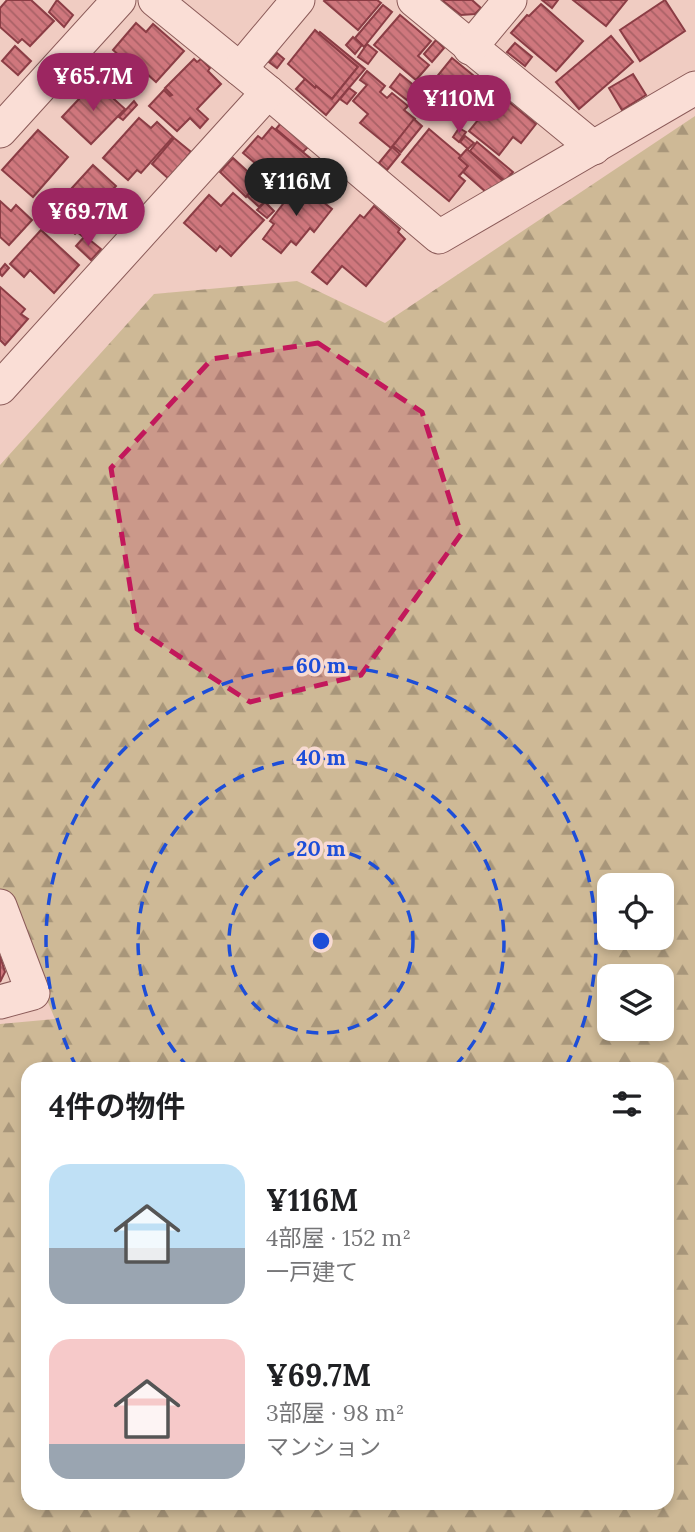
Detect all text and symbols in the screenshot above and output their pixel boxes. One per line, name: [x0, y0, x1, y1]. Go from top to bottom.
pin: ¥65.7M: [36, 54, 150, 113]
text: ¥65.7M: [53, 61, 133, 90]
pin: ¥110M: [410, 76, 508, 135]
text: ¥110M: [423, 83, 495, 112]
pin: ¥116M: [247, 158, 345, 218]
text: ¥116M: [261, 166, 331, 195]
pin: ¥69.7M: [31, 188, 145, 248]
text: ¥69.7M: [48, 196, 128, 225]
text: 60 m: [296, 652, 346, 679]
text: 40 m: [296, 744, 346, 771]
text: 20 m: [296, 835, 346, 862]
map controls: [597, 873, 674, 1041]
button: locate: [597, 873, 674, 950]
centre of rings: [309, 929, 333, 953]
button: layers: [597, 964, 674, 1041]
icon: filters: [608, 1085, 646, 1123]
text: 4件の物件: [49, 1087, 185, 1125]
text: ¥116M: [266, 1181, 358, 1219]
icon: home: [105, 1192, 189, 1276]
text: 4部屋 · 152 m²: [266, 1223, 411, 1252]
text: 一戸建て: [266, 1257, 358, 1286]
text: ¥69.7M: [266, 1356, 371, 1394]
icon: home: [105, 1367, 189, 1451]
text: 3部屋 · 98 m²: [266, 1398, 404, 1427]
text: マンション: [266, 1432, 381, 1461]

